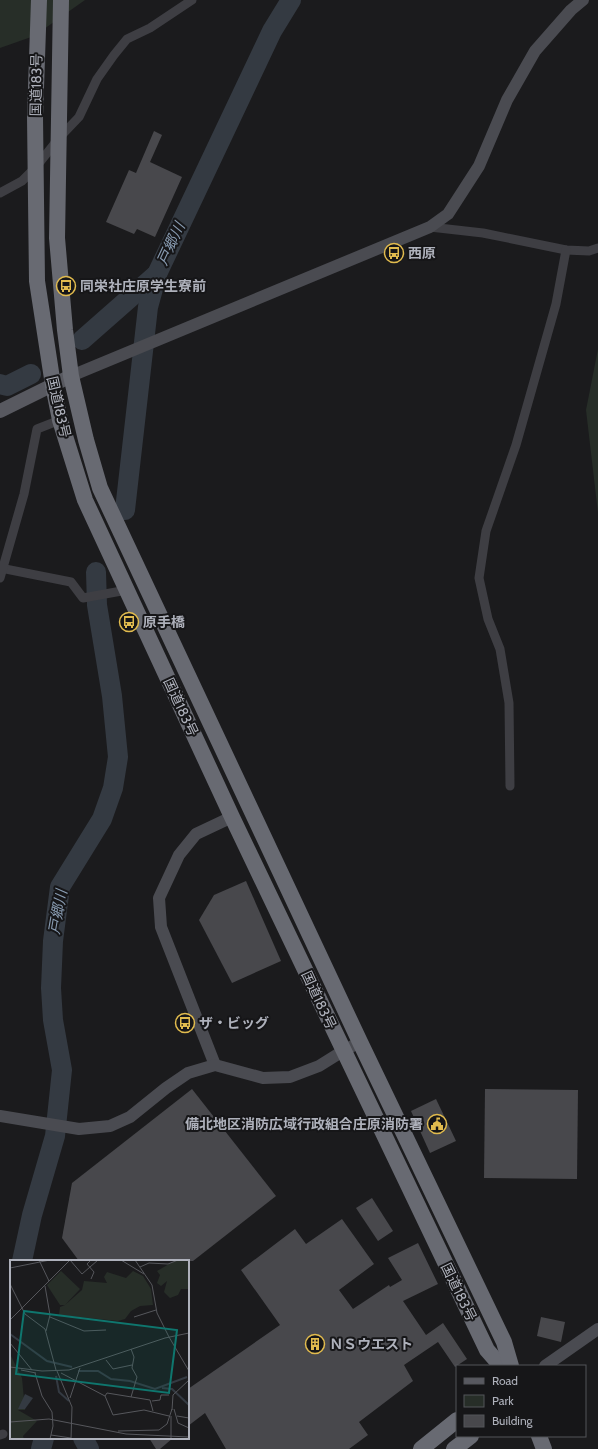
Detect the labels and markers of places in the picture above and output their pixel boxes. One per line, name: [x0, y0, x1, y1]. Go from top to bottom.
bus stop icon: 西原: [383, 242, 405, 264]
place label: 西原: [408, 244, 436, 262]
bus stop icon: 同栄社庄原学生寮前: [55, 275, 77, 297]
place label: 同栄社庄原学生寮前: [80, 277, 206, 295]
bus stop icon: 原手橋: [118, 611, 140, 633]
place label: 原手橋: [143, 613, 185, 631]
bus stop icon: ザ・ビッグ: [174, 1012, 196, 1034]
place label: ザ・ビッグ: [199, 1014, 269, 1032]
public building icon: 備北地区消防広域行政組合庄原消防署: [426, 1113, 448, 1135]
place label: 備北地区消防広域行政組合庄原消防署: [185, 1115, 423, 1133]
building icon: ＮＳウエスト: [304, 1333, 326, 1355]
place label: ＮＳウエスト: [329, 1335, 413, 1353]

